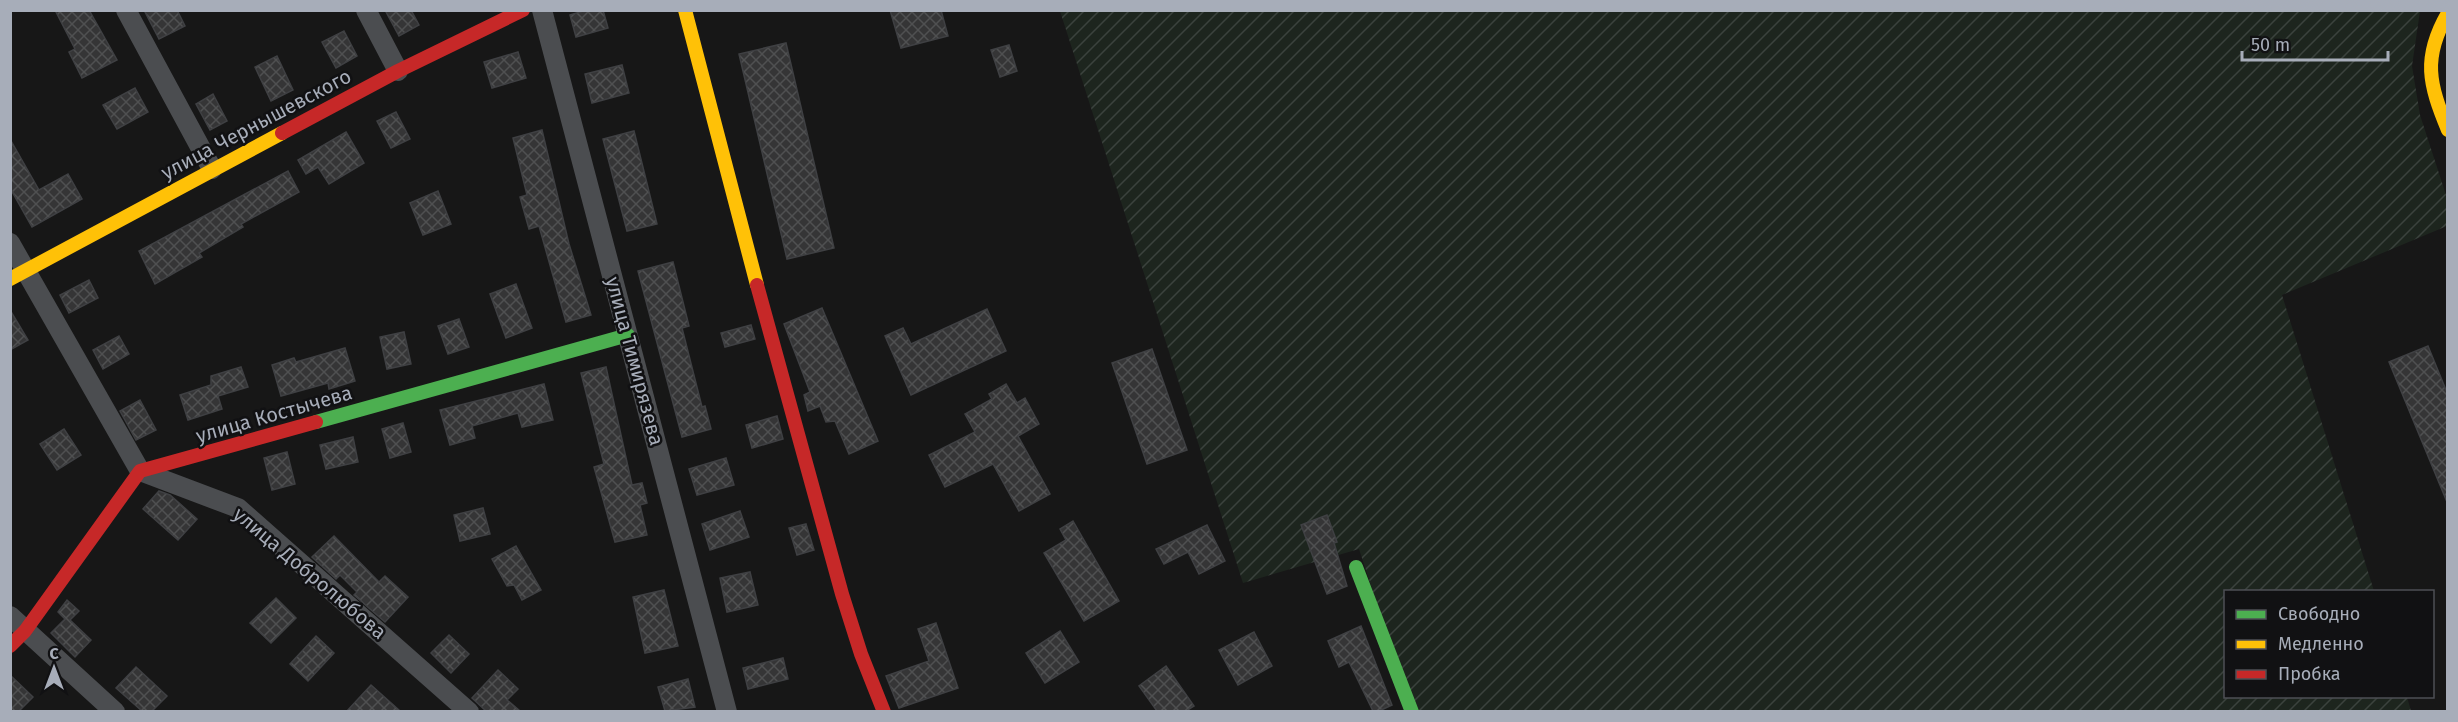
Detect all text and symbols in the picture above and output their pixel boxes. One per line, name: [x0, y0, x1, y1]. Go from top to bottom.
scale bar: [2242, 24, 2388, 62]
text: 50 m: [2251, 34, 2290, 56]
street label: улица Чернышевского: [157, 64, 355, 184]
street label: улица Тимирязева: [601, 274, 669, 448]
street label: улица Костычева: [193, 380, 355, 448]
street label: улица Добролюбова: [229, 502, 391, 644]
legend: [2224, 590, 2434, 698]
text: Свободно: [2278, 603, 2360, 625]
text: Медленно: [2278, 633, 2364, 655]
north arrow: [24, 638, 84, 698]
text: С: [49, 644, 59, 663]
text: Пробка: [2278, 663, 2341, 685]

